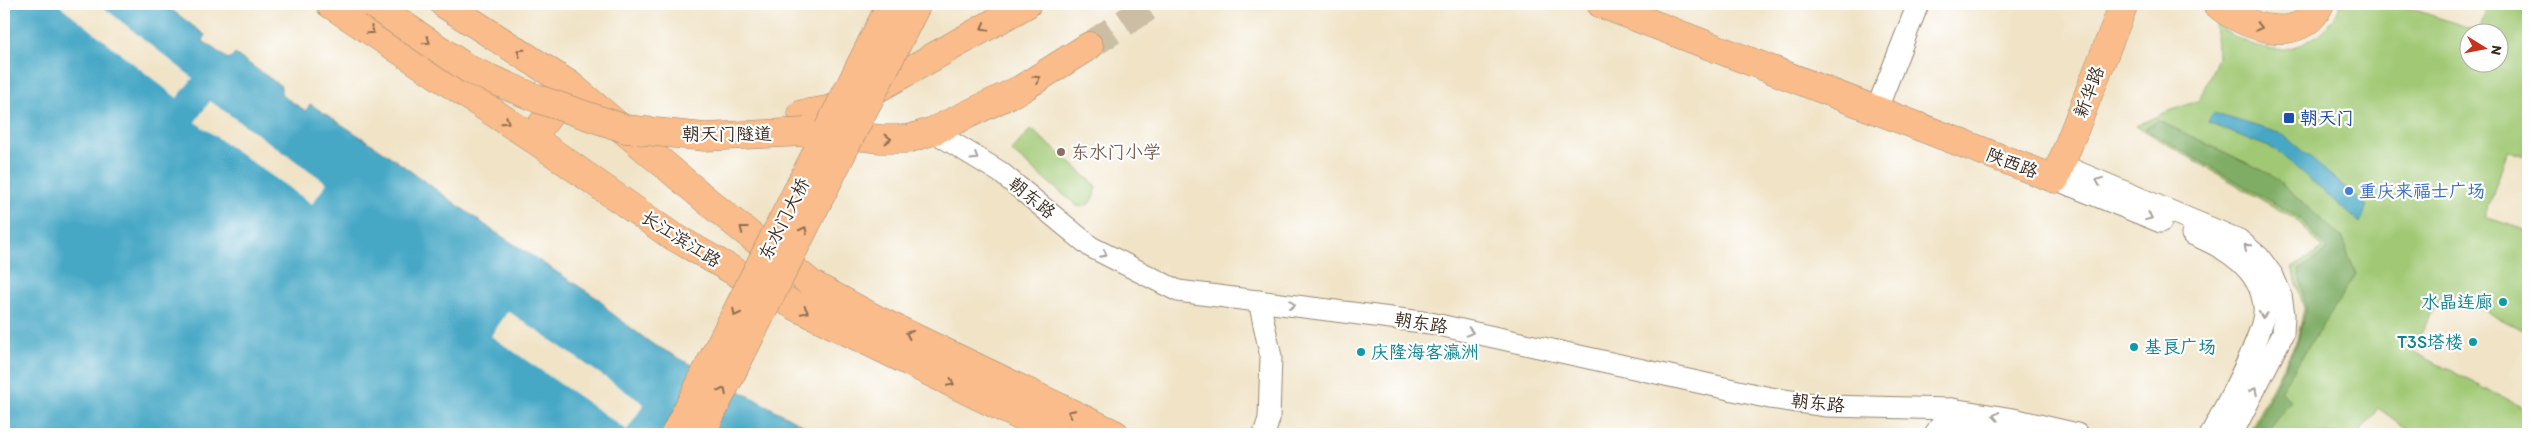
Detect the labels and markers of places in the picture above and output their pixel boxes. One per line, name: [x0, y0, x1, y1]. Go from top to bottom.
place label: 朝天门: [2300, 107, 2354, 129]
marker: 朝天门: [2282, 111, 2296, 125]
place label: 东水门小学: [1071, 141, 1161, 163]
marker: 东水门小学: [1055, 146, 1067, 158]
place label: 重庆来福士广场: [2359, 180, 2485, 202]
marker: 重庆来福士广场: [2343, 185, 2355, 197]
place label: 水晶连廊: [2421, 291, 2493, 313]
marker: 水晶连廊: [2497, 296, 2509, 308]
place label: T3S塔楼: [2397, 331, 2463, 353]
place label: 基良广场: [2144, 336, 2216, 358]
marker: T3S塔楼: [2467, 336, 2479, 348]
place label: 庆隆海客瀛洲: [1371, 341, 1479, 363]
marker: 基良广场: [2128, 341, 2140, 353]
marker: 庆隆海客瀛洲: [1355, 346, 1367, 358]

